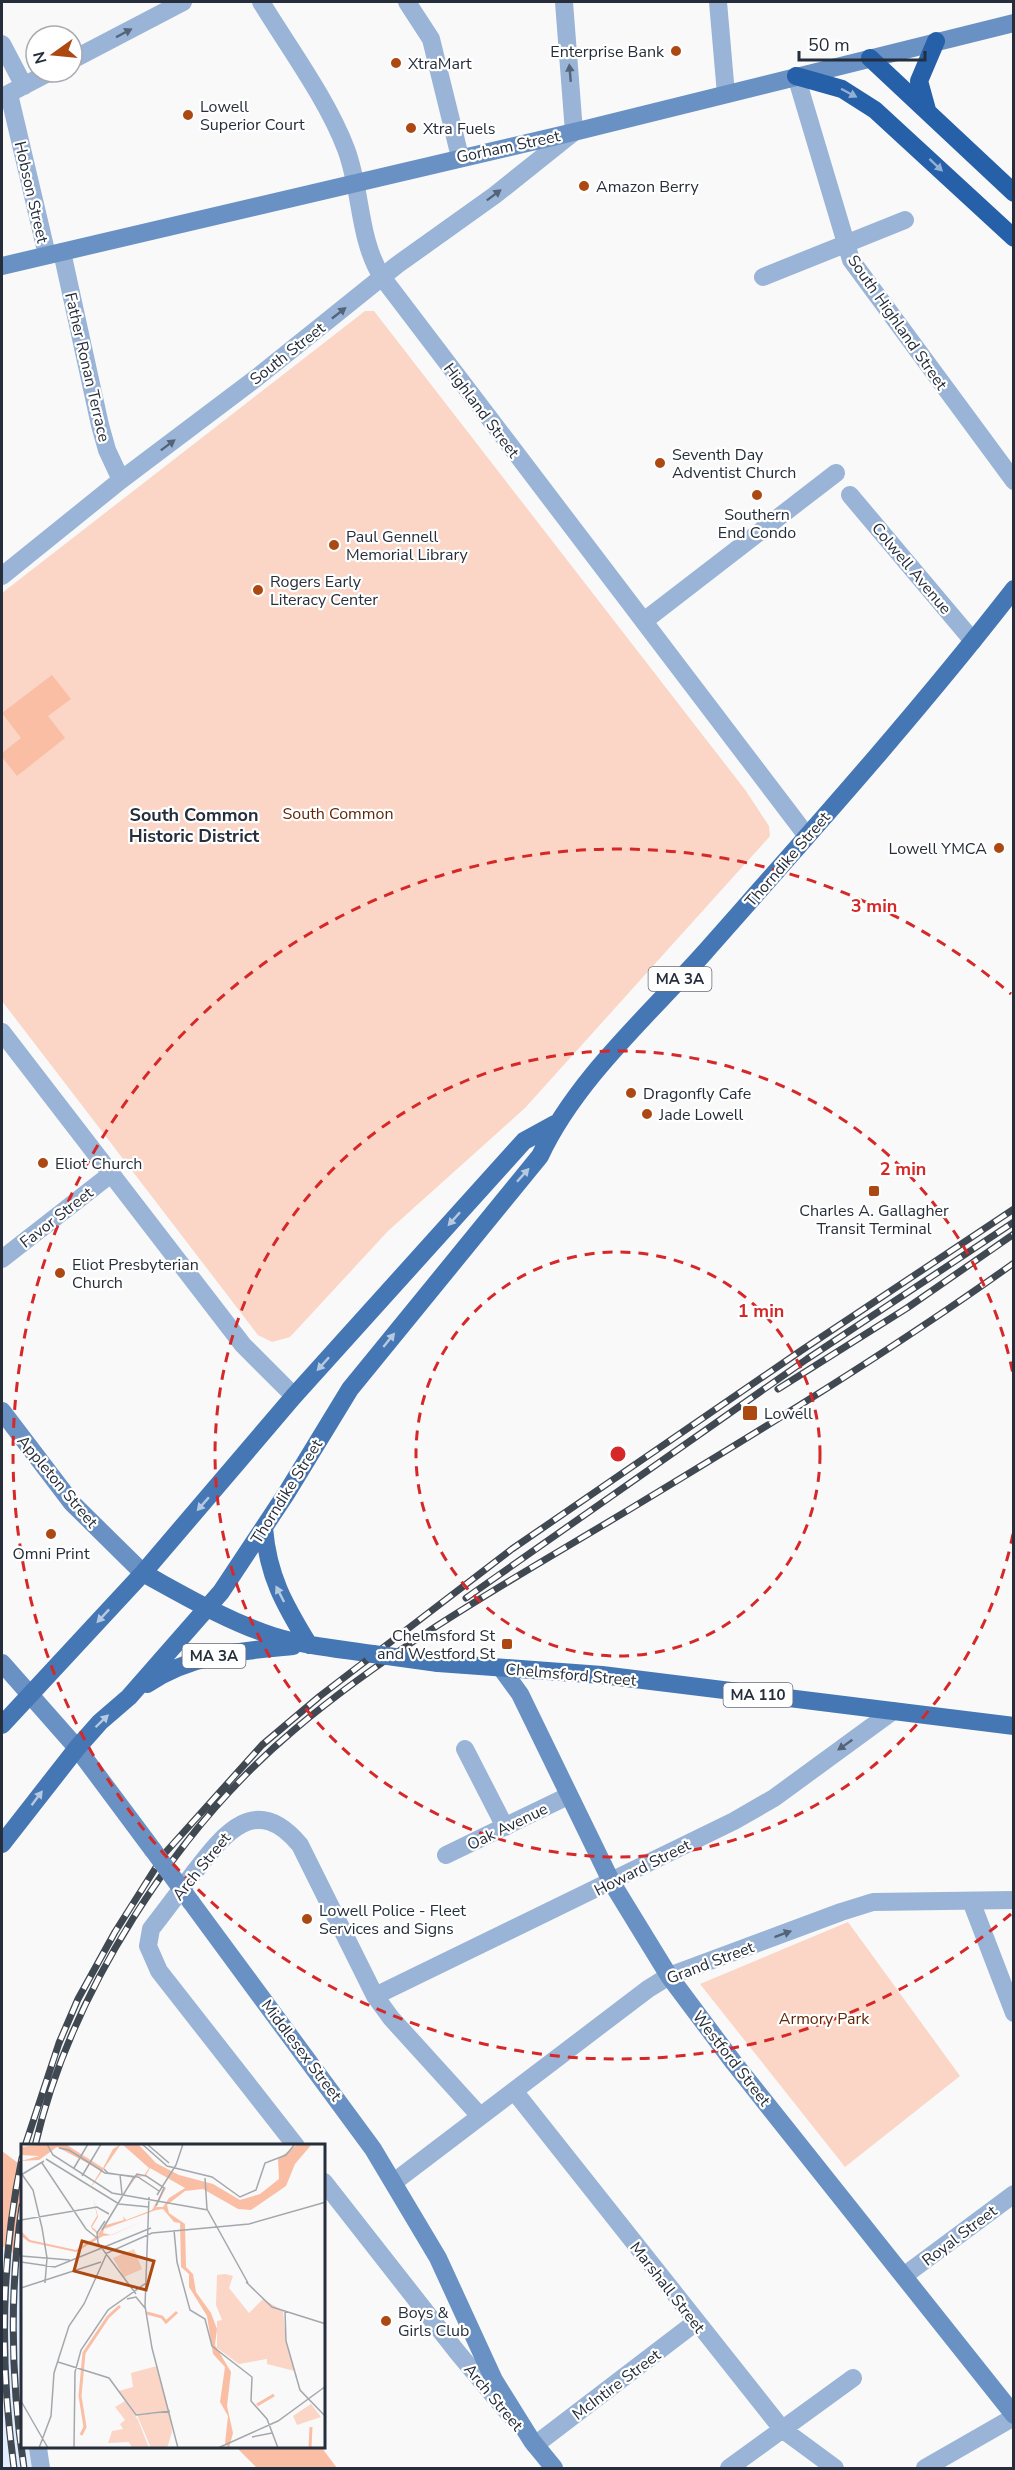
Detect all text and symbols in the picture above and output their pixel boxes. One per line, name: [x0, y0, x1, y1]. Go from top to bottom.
north arrow: [24, 24, 84, 84]
scale bar: [799, 24, 925, 62]
one-way arrow: [115, 28, 132, 38]
text: 50 m: [808, 33, 850, 57]
place label: Enterprise Bank: [550, 41, 665, 63]
marker: Enterprise Bank: [669, 44, 683, 58]
text: N: [28, 49, 53, 66]
place label: XtraMart: [408, 53, 472, 75]
marker: XtraMart: [389, 56, 403, 70]
one-way arrow: [565, 64, 574, 83]
one-way arrow: [840, 88, 857, 98]
place label: Lowell Superior Court: [200, 96, 305, 136]
marker: Lowell Superior Court: [181, 108, 195, 122]
place label: Xtra Fuels: [423, 118, 495, 140]
marker: Xtra Fuels: [404, 121, 418, 135]
street label: Gorham Street: [454, 125, 562, 169]
street label: Hobson Street: [9, 139, 54, 246]
one-way arrow: [929, 158, 944, 172]
place label: Amazon Berry: [596, 176, 699, 198]
marker: Amazon Berry: [577, 179, 591, 193]
one-way arrow: [486, 189, 502, 201]
street label: South Highland Street: [842, 251, 952, 395]
street label: Father Ronan Terrace: [59, 290, 115, 444]
one-way arrow: [331, 307, 346, 319]
street label: South Street: [245, 317, 330, 390]
street label: Highland Street: [438, 359, 524, 463]
one-way arrow: [160, 439, 175, 451]
place label: Seventh Day Adventist Church: [672, 444, 796, 484]
marker: Seventh Day Adventist Church: [653, 456, 667, 470]
marker: Southern End Condo: [750, 488, 764, 502]
place label: Southern End Condo: [718, 504, 796, 544]
street label: Colwell Avenue: [866, 518, 956, 619]
place label: Paul Gennell Memorial Library: [346, 526, 469, 566]
marker: Paul Gennell Memorial Library: [327, 538, 341, 552]
place label: Rogers Early Literacy Center: [270, 571, 378, 611]
marker: Rogers Early Literacy Center: [251, 583, 265, 597]
district label: South Common Historic District: [129, 803, 259, 848]
park label: South Common: [283, 803, 394, 825]
street label: Thorndike Street: [740, 807, 836, 912]
place label: Lowell YMCA: [889, 838, 987, 860]
marker: Lowell YMCA: [992, 841, 1006, 855]
text: 3 min: [851, 894, 897, 918]
road number: MA 3A: [648, 967, 712, 991]
place label: Dragonfly Cafe: [643, 1083, 751, 1105]
marker: Dragonfly Cafe: [624, 1086, 638, 1100]
place label: Jade Lowell: [658, 1104, 744, 1126]
marker: Jade Lowell: [640, 1107, 654, 1121]
place label: Eliot Church: [55, 1153, 142, 1175]
marker: Eliot Church: [36, 1156, 50, 1170]
text: 2 min: [880, 1157, 926, 1181]
one-way arrow: [516, 1168, 529, 1183]
street label: Favor Street: [15, 1182, 98, 1253]
marker: Charles A. Gallagher Transit Terminal: [867, 1184, 881, 1198]
place label: Charles A. Gallagher Transit Terminal: [799, 1200, 949, 1240]
one-way arrow: [448, 1211, 461, 1226]
place label: Eliot Presbyterian Church: [72, 1254, 199, 1294]
marker: Eliot Presbyterian Church: [53, 1266, 67, 1280]
text: 1 min: [738, 1299, 784, 1323]
one-way arrow: [383, 1332, 396, 1348]
one-way arrow: [316, 1356, 330, 1371]
place label: Lowell: [764, 1403, 813, 1425]
marker: Lowell: [741, 1404, 759, 1422]
street label: Appleton Street: [12, 1431, 103, 1533]
street label: Thorndike Street: [246, 1435, 328, 1548]
centre of rings: [608, 1444, 628, 1464]
one-way arrow: [196, 1496, 209, 1512]
marker: Omni Print: [44, 1527, 58, 1541]
place label: Omni Print: [13, 1543, 90, 1565]
one-way arrow: [275, 1585, 285, 1603]
one-way arrow: [96, 1609, 110, 1624]
place label: Chelmsford St and Westford St: [377, 1625, 495, 1665]
marker: Chelmsford St and Westford St: [500, 1637, 514, 1651]
road number: MA 3A: [182, 1644, 246, 1668]
street label: Chelmsford Street: [505, 1658, 638, 1692]
road number: MA 110: [724, 1683, 792, 1707]
one-way arrow: [94, 1715, 108, 1729]
one-way arrow: [838, 1739, 854, 1751]
one-way arrow: [31, 1791, 43, 1806]
street label: Oak Avenue: [463, 1798, 552, 1856]
street label: Arch Street: [168, 1828, 236, 1905]
street label: Howard Street: [590, 1834, 695, 1902]
place label: Lowell Police - Fleet Services and Signs: [319, 1900, 466, 1940]
marker: Lowell Police - Fleet Services and Signs: [300, 1912, 314, 1926]
one-way arrow: [774, 1929, 792, 1938]
street label: Grand Street: [664, 1936, 758, 1990]
street label: Middlesex Street: [256, 1995, 347, 2106]
street label: Westford Street: [687, 2006, 776, 2111]
park label: Armory Park: [779, 2008, 870, 2030]
inset map: [21, 2144, 326, 2449]
street label: Royal Street: [918, 2200, 1002, 2271]
street label: Marshall Street: [625, 2237, 710, 2338]
place label: Boys & Girls Club: [398, 2302, 469, 2342]
marker: Boys & Girls Club: [379, 2314, 393, 2328]
street label: McIntire Street: [568, 2344, 666, 2425]
street label: Arch Street: [459, 2359, 528, 2436]

